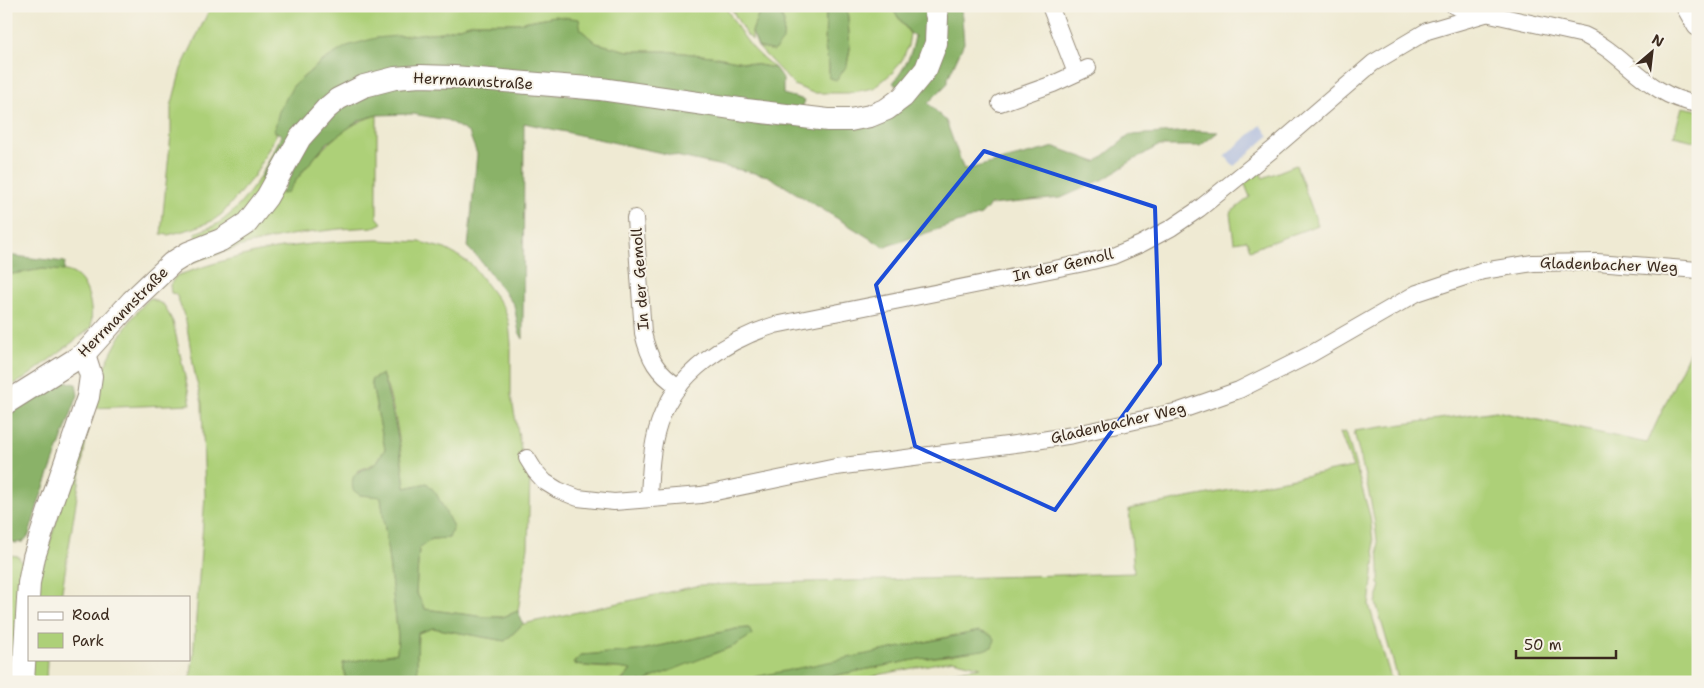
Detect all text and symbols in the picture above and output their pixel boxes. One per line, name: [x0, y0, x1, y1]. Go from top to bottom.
north arrow: [1626, 28, 1676, 78]
text: N: [1649, 30, 1667, 51]
street label: Herrmannstraße: [413, 68, 533, 94]
street label: In der Gemoll: [626, 227, 654, 331]
street label: In der Gemoll: [1011, 244, 1116, 286]
street label: Gladenbacher Weg: [1540, 253, 1678, 277]
street label: Herrmannstraße: [74, 263, 172, 361]
street label: Gladenbacher Weg: [1048, 398, 1188, 448]
legend: [28, 596, 190, 660]
text: Road: [72, 605, 110, 625]
scale bar: [1516, 628, 1616, 660]
text: Park: [72, 631, 104, 651]
text: 50 m: [1524, 635, 1562, 655]

